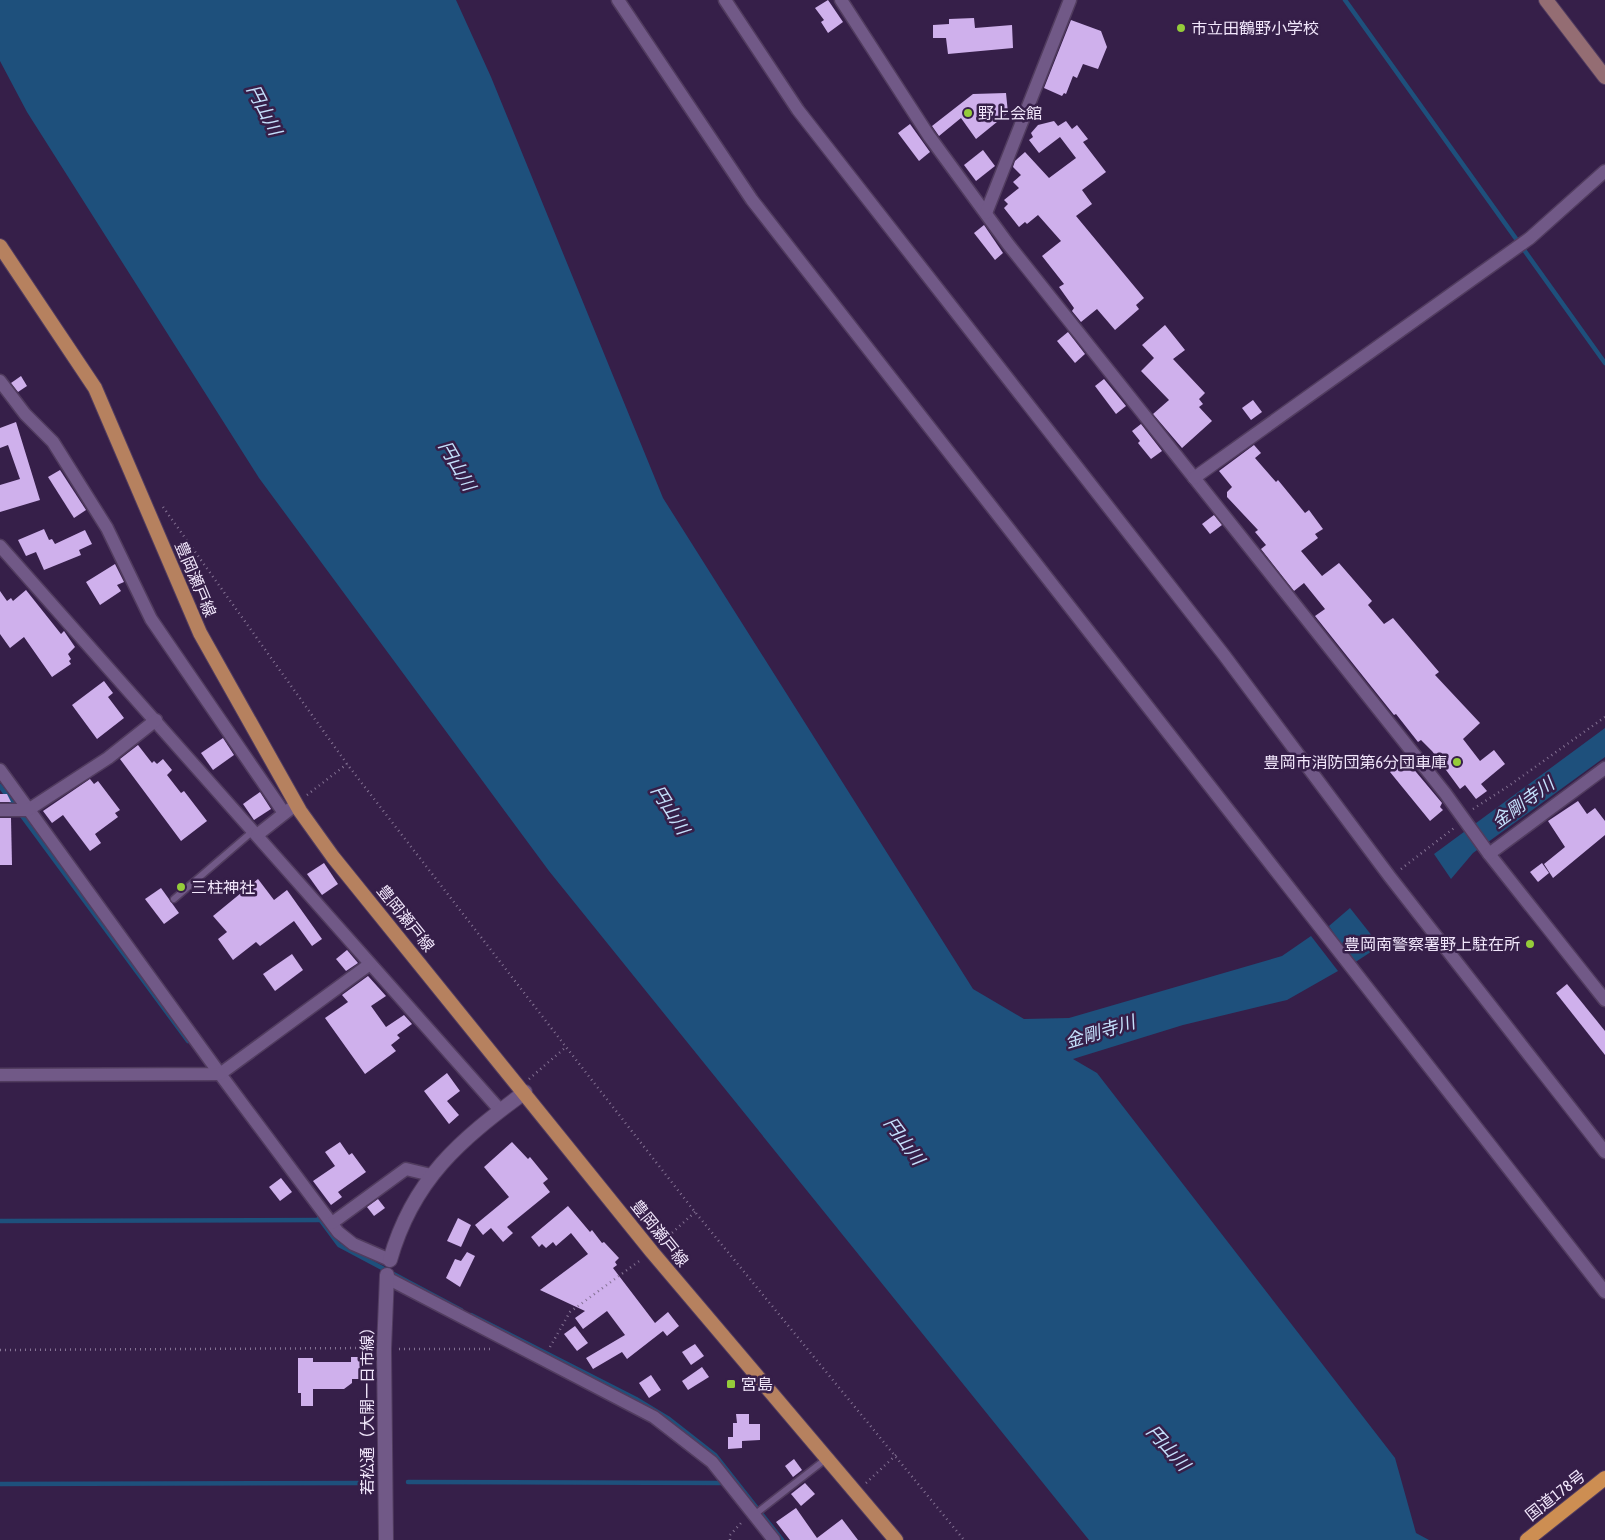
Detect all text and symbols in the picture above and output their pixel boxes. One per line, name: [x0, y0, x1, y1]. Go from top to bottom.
place label: 市立田鶴野小学校: [1191, 19, 1319, 37]
marker: 市立田鶴野小学校: [1175, 22, 1187, 34]
water label: 円山川: [243, 81, 287, 140]
place label: 野上会館: [978, 104, 1042, 122]
marker: 野上会館: [962, 107, 974, 119]
water label: 円山川: [435, 437, 481, 496]
street label: 豊岡瀬戸線: [172, 539, 220, 619]
place label: 豊岡市消防団第6分団車庫: [1263, 753, 1447, 771]
marker: 豊岡市消防団第6分団車庫: [1451, 756, 1463, 768]
water label: 金剛寺川: [1487, 772, 1560, 832]
water label: 円山川: [647, 781, 695, 840]
place label: 三柱神社: [191, 878, 255, 896]
marker: 三柱神社: [175, 881, 187, 893]
street label: 豊岡瀬戸線: [374, 881, 438, 955]
place label: 豊岡南警察署野上駐在所: [1344, 935, 1520, 953]
marker: 豊岡南警察署野上駐在所: [1524, 938, 1536, 950]
water label: 金剛寺川: [1062, 1010, 1139, 1052]
water label: 円山川: [880, 1113, 930, 1170]
street label: 豊岡瀬戸線: [628, 1196, 692, 1270]
street label: 若松通（大開一日市線）: [358, 1319, 376, 1495]
place label: 宮島: [741, 1375, 773, 1393]
marker: 宮島: [725, 1378, 737, 1390]
water label: 円山川: [1143, 1421, 1196, 1476]
street label: 国道178号: [1522, 1466, 1588, 1524]

